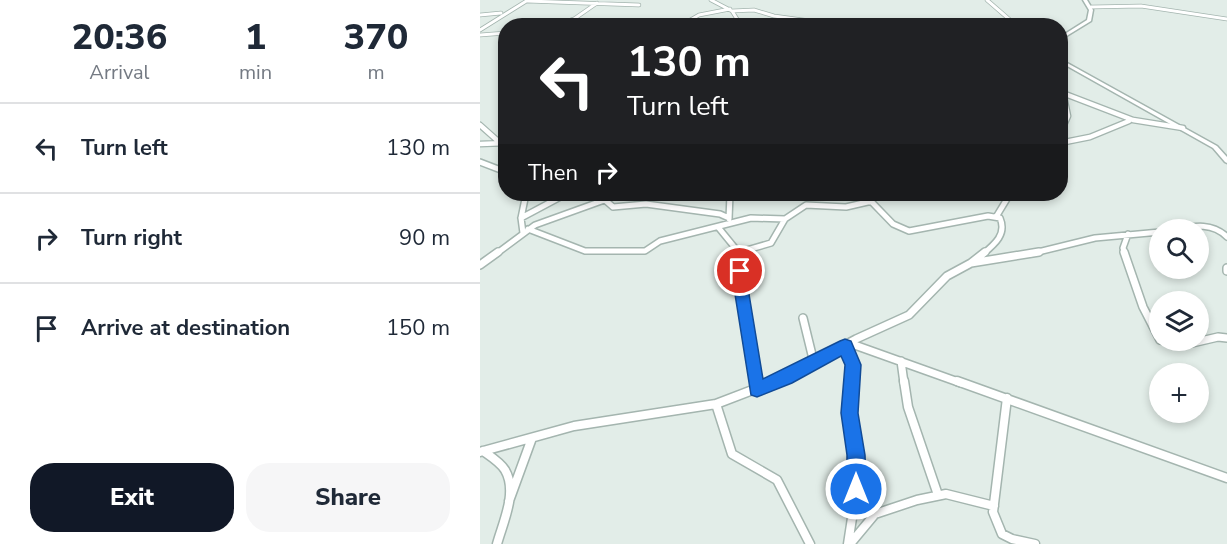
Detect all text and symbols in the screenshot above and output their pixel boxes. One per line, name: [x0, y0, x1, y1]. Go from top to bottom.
text: 20:36: [72, 13, 167, 62]
text: 1: [245, 13, 266, 62]
text: 370: [344, 13, 408, 62]
text: 130 m: [627, 34, 751, 91]
icon: left: [528, 42, 606, 120]
text: Arrival: [89, 59, 150, 86]
text: min: [239, 59, 272, 86]
text: m: [367, 59, 385, 86]
text: Turn left: [627, 88, 728, 125]
icon: left: [30, 132, 63, 165]
text: Turn left: [81, 133, 168, 163]
text: 130 m: [386, 133, 450, 163]
icon: right: [590, 156, 623, 189]
text: Then: [528, 158, 578, 188]
map controls: [1149, 219, 1209, 423]
button: search: [1149, 219, 1209, 279]
icon: right: [30, 222, 63, 255]
text: Turn right: [81, 223, 182, 253]
text: 90 m: [399, 223, 450, 253]
pin: [714, 245, 765, 296]
icon: arrive: [723, 254, 756, 287]
button: layers: [1149, 291, 1209, 351]
icon: arrive: [30, 312, 63, 345]
text: Arrive at destination: [81, 313, 290, 343]
text: 150 m: [386, 313, 450, 343]
button: +: [1149, 363, 1209, 423]
position arrow: [824, 457, 888, 521]
button: Exit: [30, 463, 234, 532]
button: Share: [246, 463, 450, 532]

